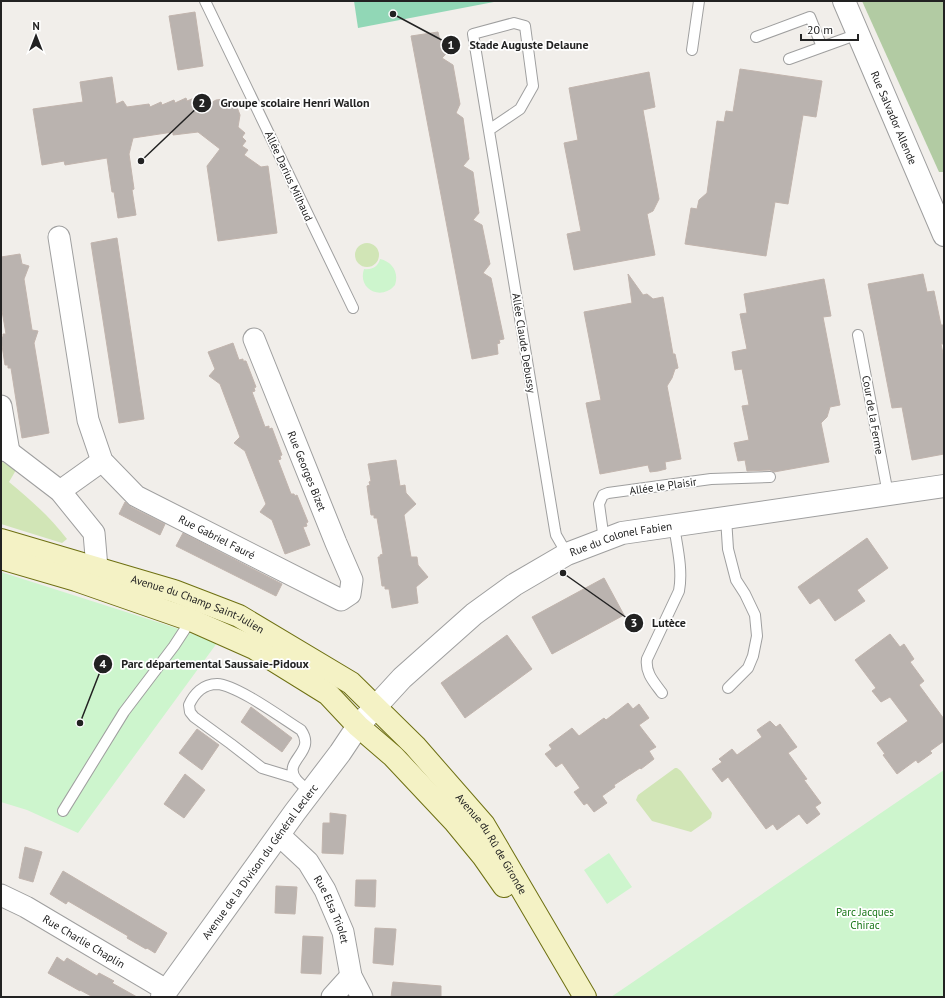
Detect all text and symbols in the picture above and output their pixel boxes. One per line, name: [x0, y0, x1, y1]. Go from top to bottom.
north arrow: [16, 16, 56, 56]
scale bar: [801, 16, 858, 42]
text: N: [32, 19, 40, 33]
text: 20 m: [807, 22, 833, 37]
callout: Stade Auguste Delaune: [441, 33, 597, 57]
text: 1: [448, 37, 454, 52]
text: Stade Auguste Delaune: [470, 37, 588, 52]
street label: Rue Salvador Allende: [868, 69, 920, 167]
callout: Groupe scolaire Henri Wallon: [192, 91, 378, 115]
text: 2: [199, 95, 205, 110]
text: Groupe scolaire Henri Wallon: [221, 95, 369, 110]
street label: Allée Darius Milhaud: [262, 129, 316, 223]
street label: Allée Claude Debussy: [509, 292, 539, 395]
street label: Cour de la Ferme: [859, 374, 887, 456]
street label: Rue Georges Bizet: [285, 429, 330, 513]
street label: Allée le Plaisir: [629, 474, 698, 498]
street label: Rue Gabriel Fauré: [176, 512, 258, 562]
street label: Rue du Colonel Fabien: [567, 519, 673, 559]
street label: Avenue du Champ Saint-Julien: [129, 572, 267, 636]
callout: Lutèce: [624, 611, 694, 635]
text: 3: [631, 615, 637, 630]
text: Lutèce: [652, 615, 686, 630]
callout: Parc départemental Saussaie-Pidoux: [93, 652, 317, 676]
text: 4: [100, 656, 107, 671]
text: Parc départemental Saussaie-Pidoux: [121, 656, 310, 671]
street label: Avenue de la Divison du Général Leclerc: [199, 781, 321, 942]
street label: Avenue du Rû de Gironde: [453, 791, 530, 897]
street label: Rue Elsa Triolet: [311, 873, 352, 945]
park label: Parc Jacques Chirac: [836, 905, 894, 932]
street label: Rue Charlie Chaplin: [40, 912, 127, 971]

